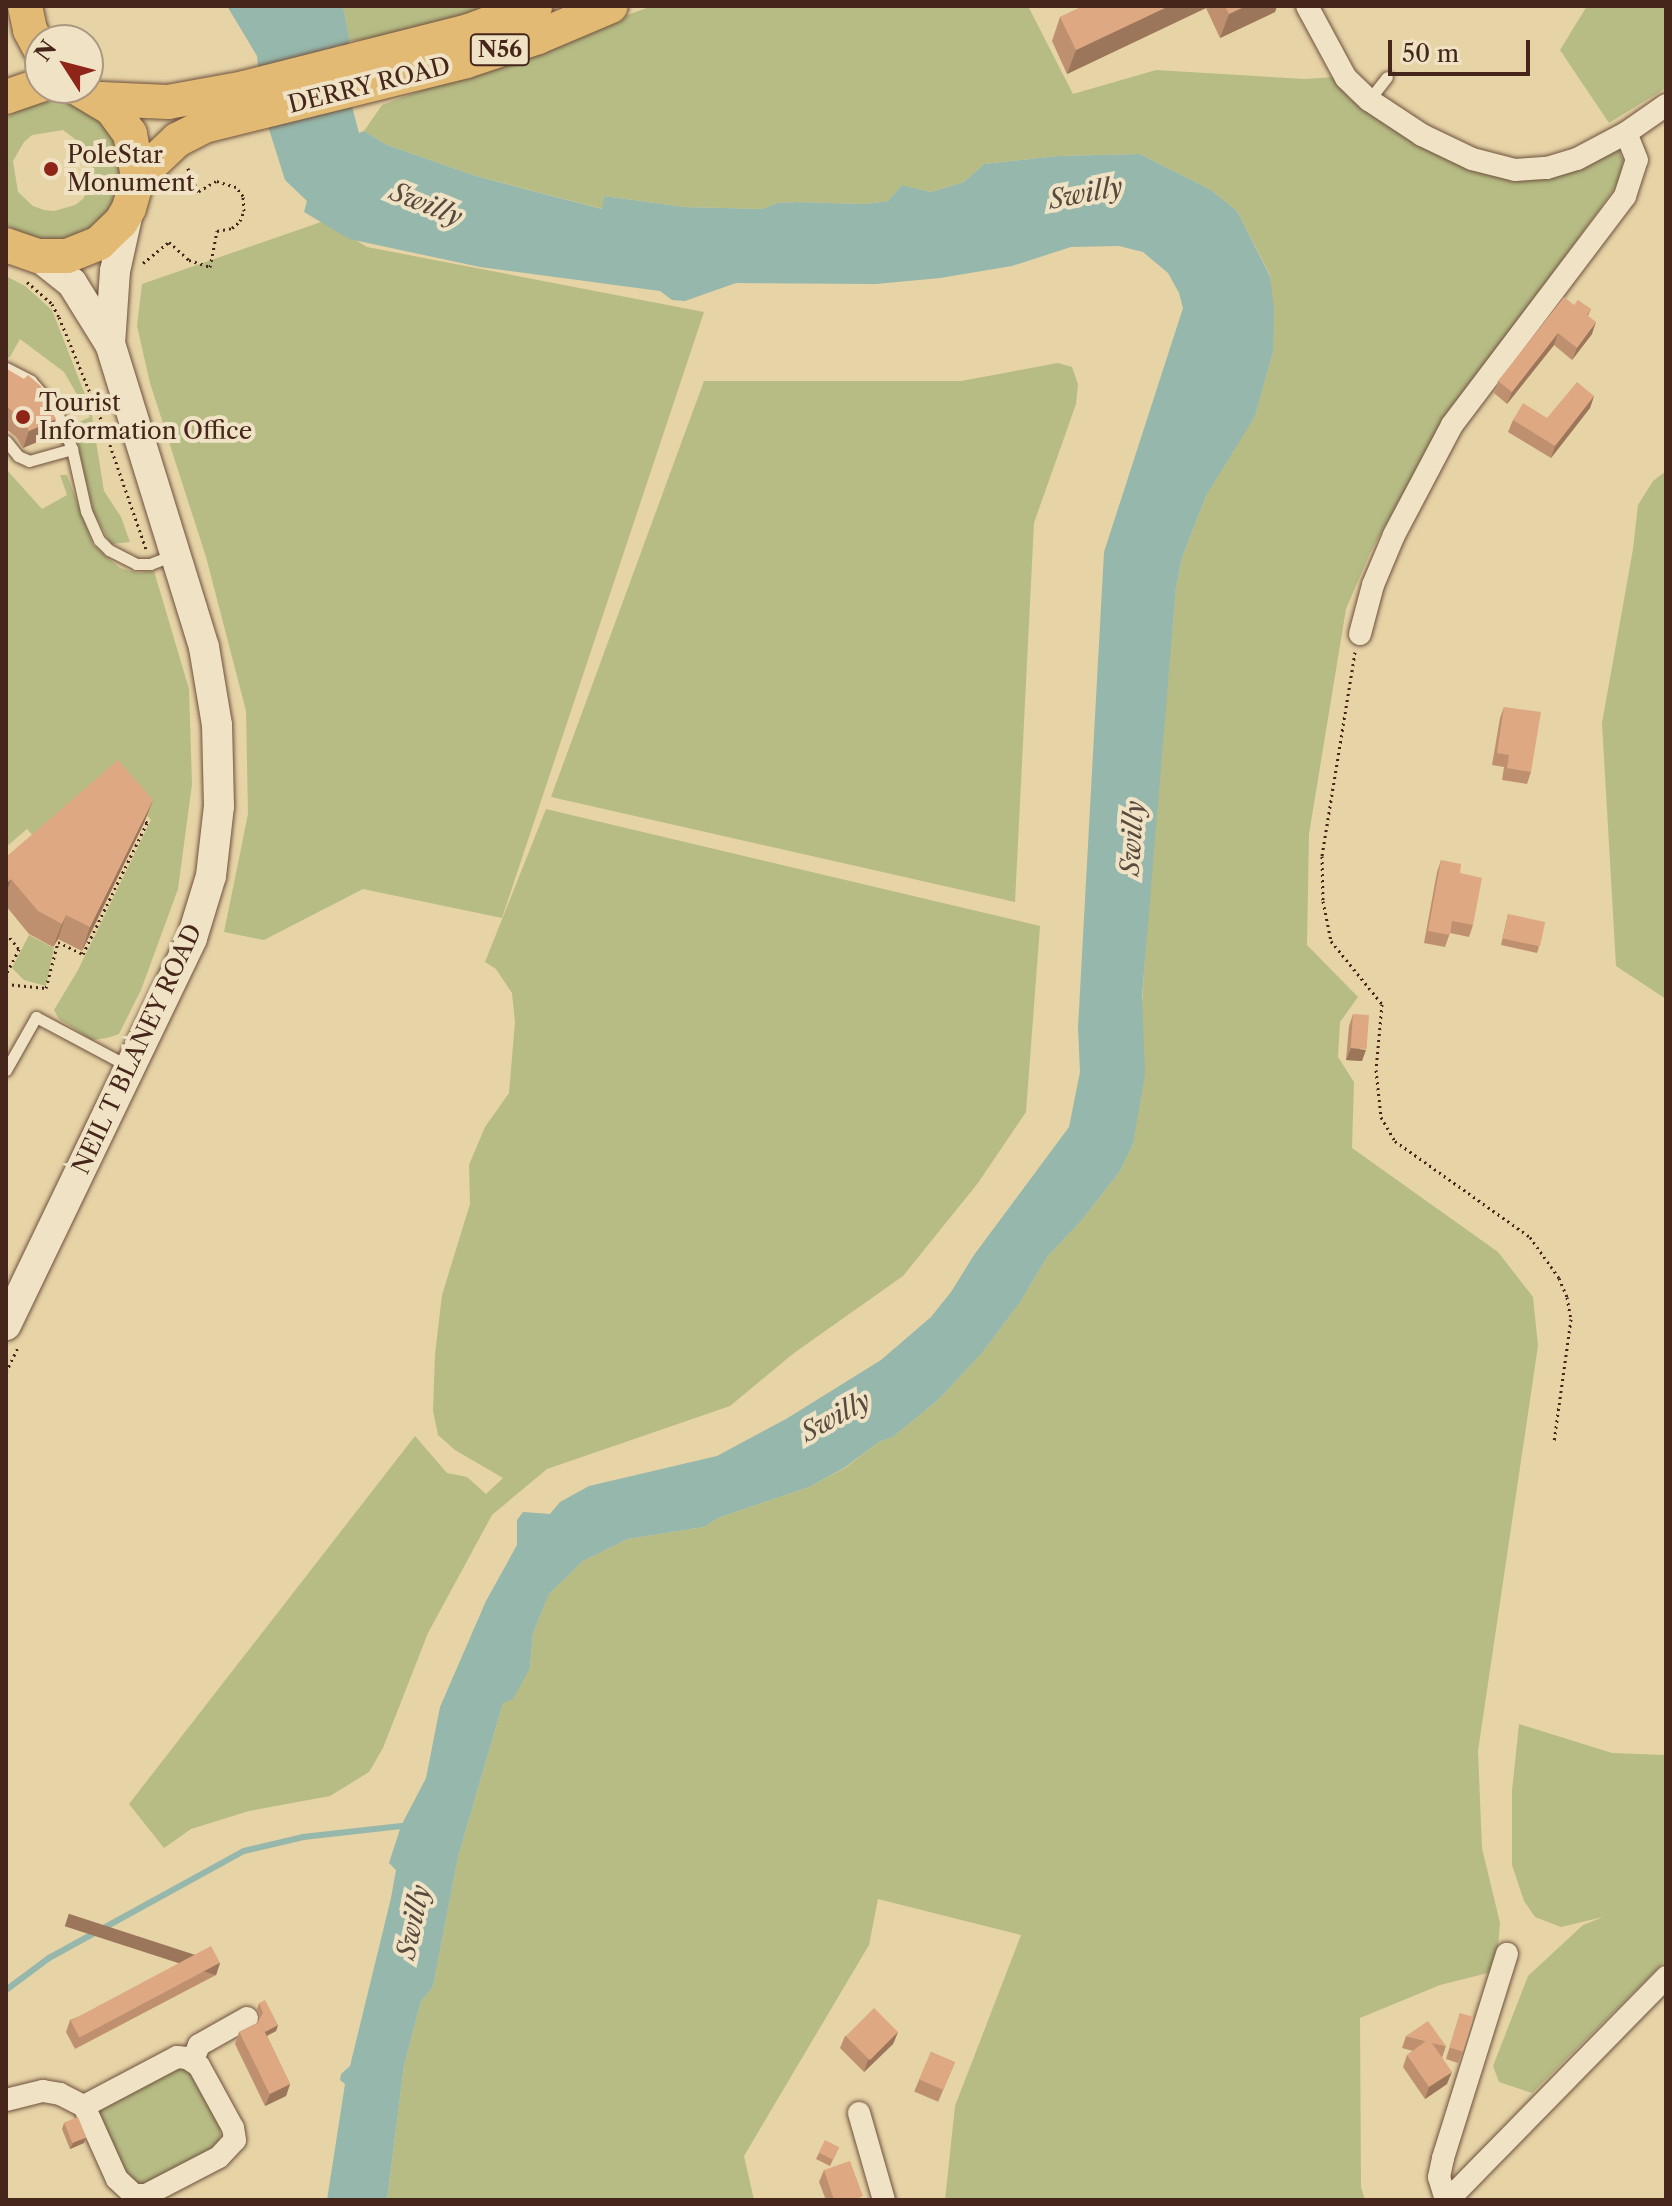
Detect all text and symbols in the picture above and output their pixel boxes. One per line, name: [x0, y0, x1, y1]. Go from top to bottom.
north arrow: [24, 24, 104, 104]
scale bar: [1392, 24, 1534, 74]
road number: N56: [468, 32, 532, 68]
text: N: [29, 35, 62, 66]
text: 50 m: [1402, 39, 1459, 68]
street label: DERRY ROAD: [285, 51, 453, 119]
place label: PoleStar Monument: [67, 141, 194, 197]
marker: PoleStar Monument: [42, 160, 60, 178]
water label: Swilly: [1046, 172, 1126, 216]
water label: Swilly: [385, 177, 467, 233]
place label: Tourist Information Office: [39, 389, 252, 445]
marker: Tourist Information Office: [14, 408, 32, 426]
water label: Swilly: [1115, 800, 1151, 876]
street label: NEIL T BLANEY ROAD: [66, 918, 208, 1180]
water label: Swilly: [796, 1385, 876, 1449]
water label: Swilly: [391, 1882, 437, 1962]

